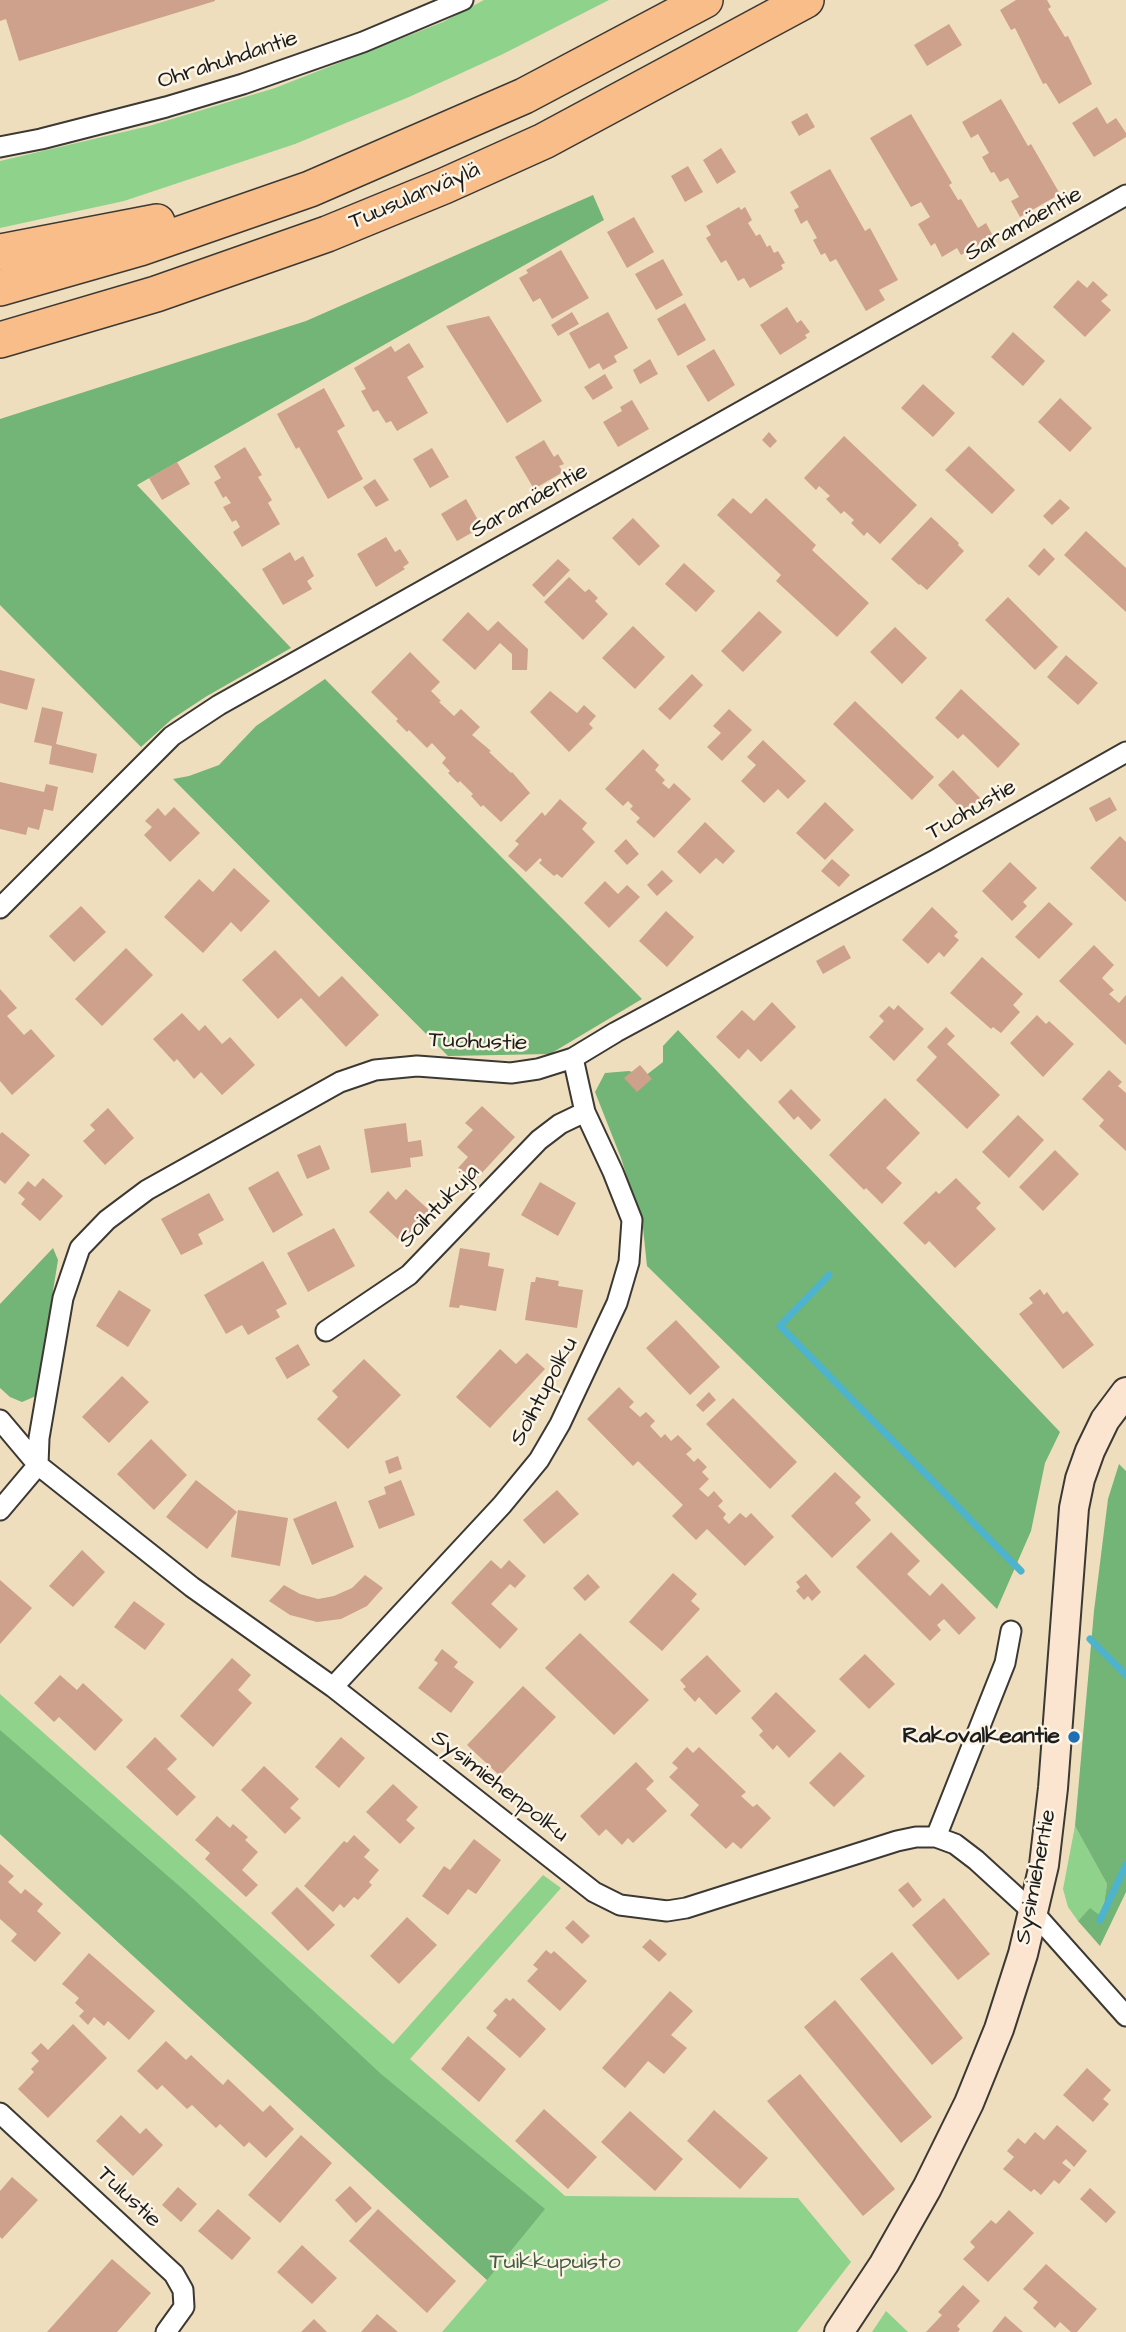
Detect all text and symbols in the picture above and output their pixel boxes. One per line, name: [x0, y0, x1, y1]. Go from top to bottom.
street label: Ohrahuhdantie: [154, 25, 302, 97]
street label: Tuusulanväylä: [345, 157, 485, 237]
street label: Saramäentie: [961, 182, 1087, 268]
street label: Saramäentie: [467, 459, 593, 545]
street label: Tuohustie: [922, 774, 1022, 848]
street label: Tuohustie: [428, 1027, 528, 1059]
street label: Soihtukuja: [394, 1160, 486, 1254]
street label: Soihtupolku: [505, 1333, 585, 1451]
place label: Rakovalkeantie: [903, 1723, 1060, 1751]
street label: Sysimiehenpolku: [425, 1725, 573, 1849]
marker: Rakovalkeantie: [1066, 1729, 1082, 1745]
street label: Sysimiehentie: [1010, 1807, 1064, 1947]
street label: Tulustie: [90, 2161, 166, 2235]
park label: Tuikkupuisto: [489, 2249, 621, 2277]

